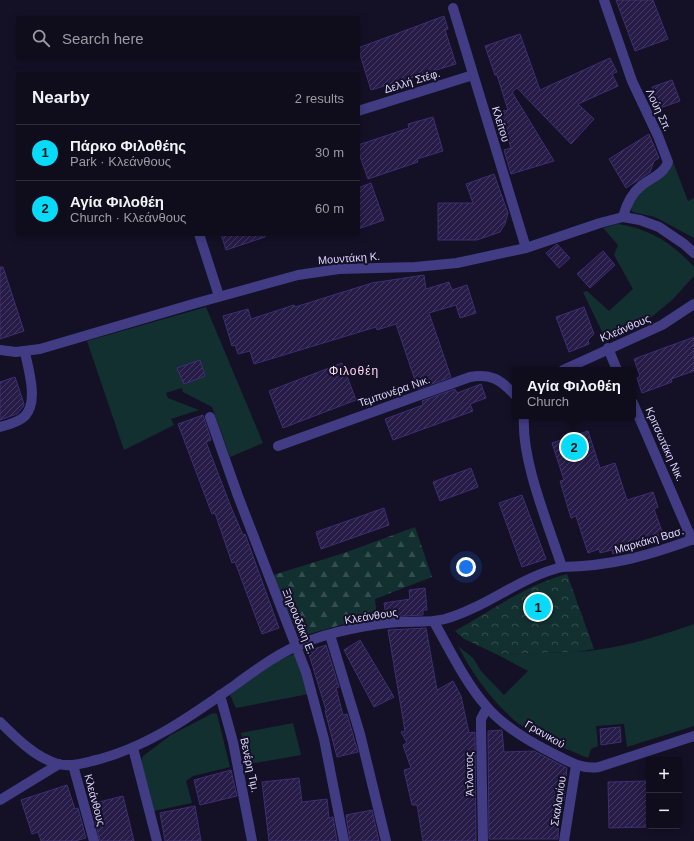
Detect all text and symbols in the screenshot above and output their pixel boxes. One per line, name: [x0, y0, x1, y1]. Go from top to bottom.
search box: [16, 16, 360, 60]
icon: search: [30, 27, 52, 49]
text: Search here: [62, 30, 144, 47]
street label: Δελλή Στέφ.: [382, 67, 442, 95]
street label: Λούη Σπ.: [644, 87, 674, 133]
text: Nearby: [32, 88, 90, 107]
text: 2 results: [295, 91, 344, 106]
street label: Κλείτου: [490, 105, 512, 143]
text: Πάρκο Φιλοθέης: [70, 137, 186, 154]
text: 1: [41, 145, 49, 160]
text: 30 m: [315, 145, 344, 160]
text: Park · Κλεάνθους: [70, 154, 171, 169]
text: Αγία Φιλοθέη: [70, 193, 164, 210]
text: 2: [41, 201, 49, 216]
text: 60 m: [315, 201, 344, 216]
text: Church · Κλεάνθους: [70, 210, 186, 225]
street label: Μουντάκη Κ.: [317, 250, 381, 266]
street label: Κλεάνθους: [598, 312, 652, 344]
district label: Φιλοθέη: [329, 364, 379, 378]
popup: [512, 367, 636, 419]
street label: Τεμπονέρα Νικ.: [356, 373, 432, 409]
text: Αγία Φιλοθέη: [527, 377, 621, 394]
text: Church: [527, 394, 569, 409]
street label: Κριτσωτάκη Νικ.: [643, 405, 687, 483]
pin: 2: [561, 432, 587, 462]
street label: Μαρκάκη Βασ.: [613, 524, 685, 556]
your location: [456, 557, 476, 577]
street label: Ξηρουδάκη Ε.: [280, 587, 318, 655]
pin: 1: [525, 592, 551, 622]
street label: Κλεάνθους: [344, 606, 398, 626]
street label: Γρανικού: [523, 718, 567, 750]
street label: Βενέρη Τιμ.: [238, 736, 262, 794]
street label: Άτλαντος: [463, 752, 475, 796]
map controls: [646, 757, 682, 829]
button: +: [646, 757, 682, 793]
street label: Κλεάνθους: [82, 773, 108, 827]
street label: Σκαλανίου: [548, 775, 568, 827]
button: −: [646, 793, 682, 829]

